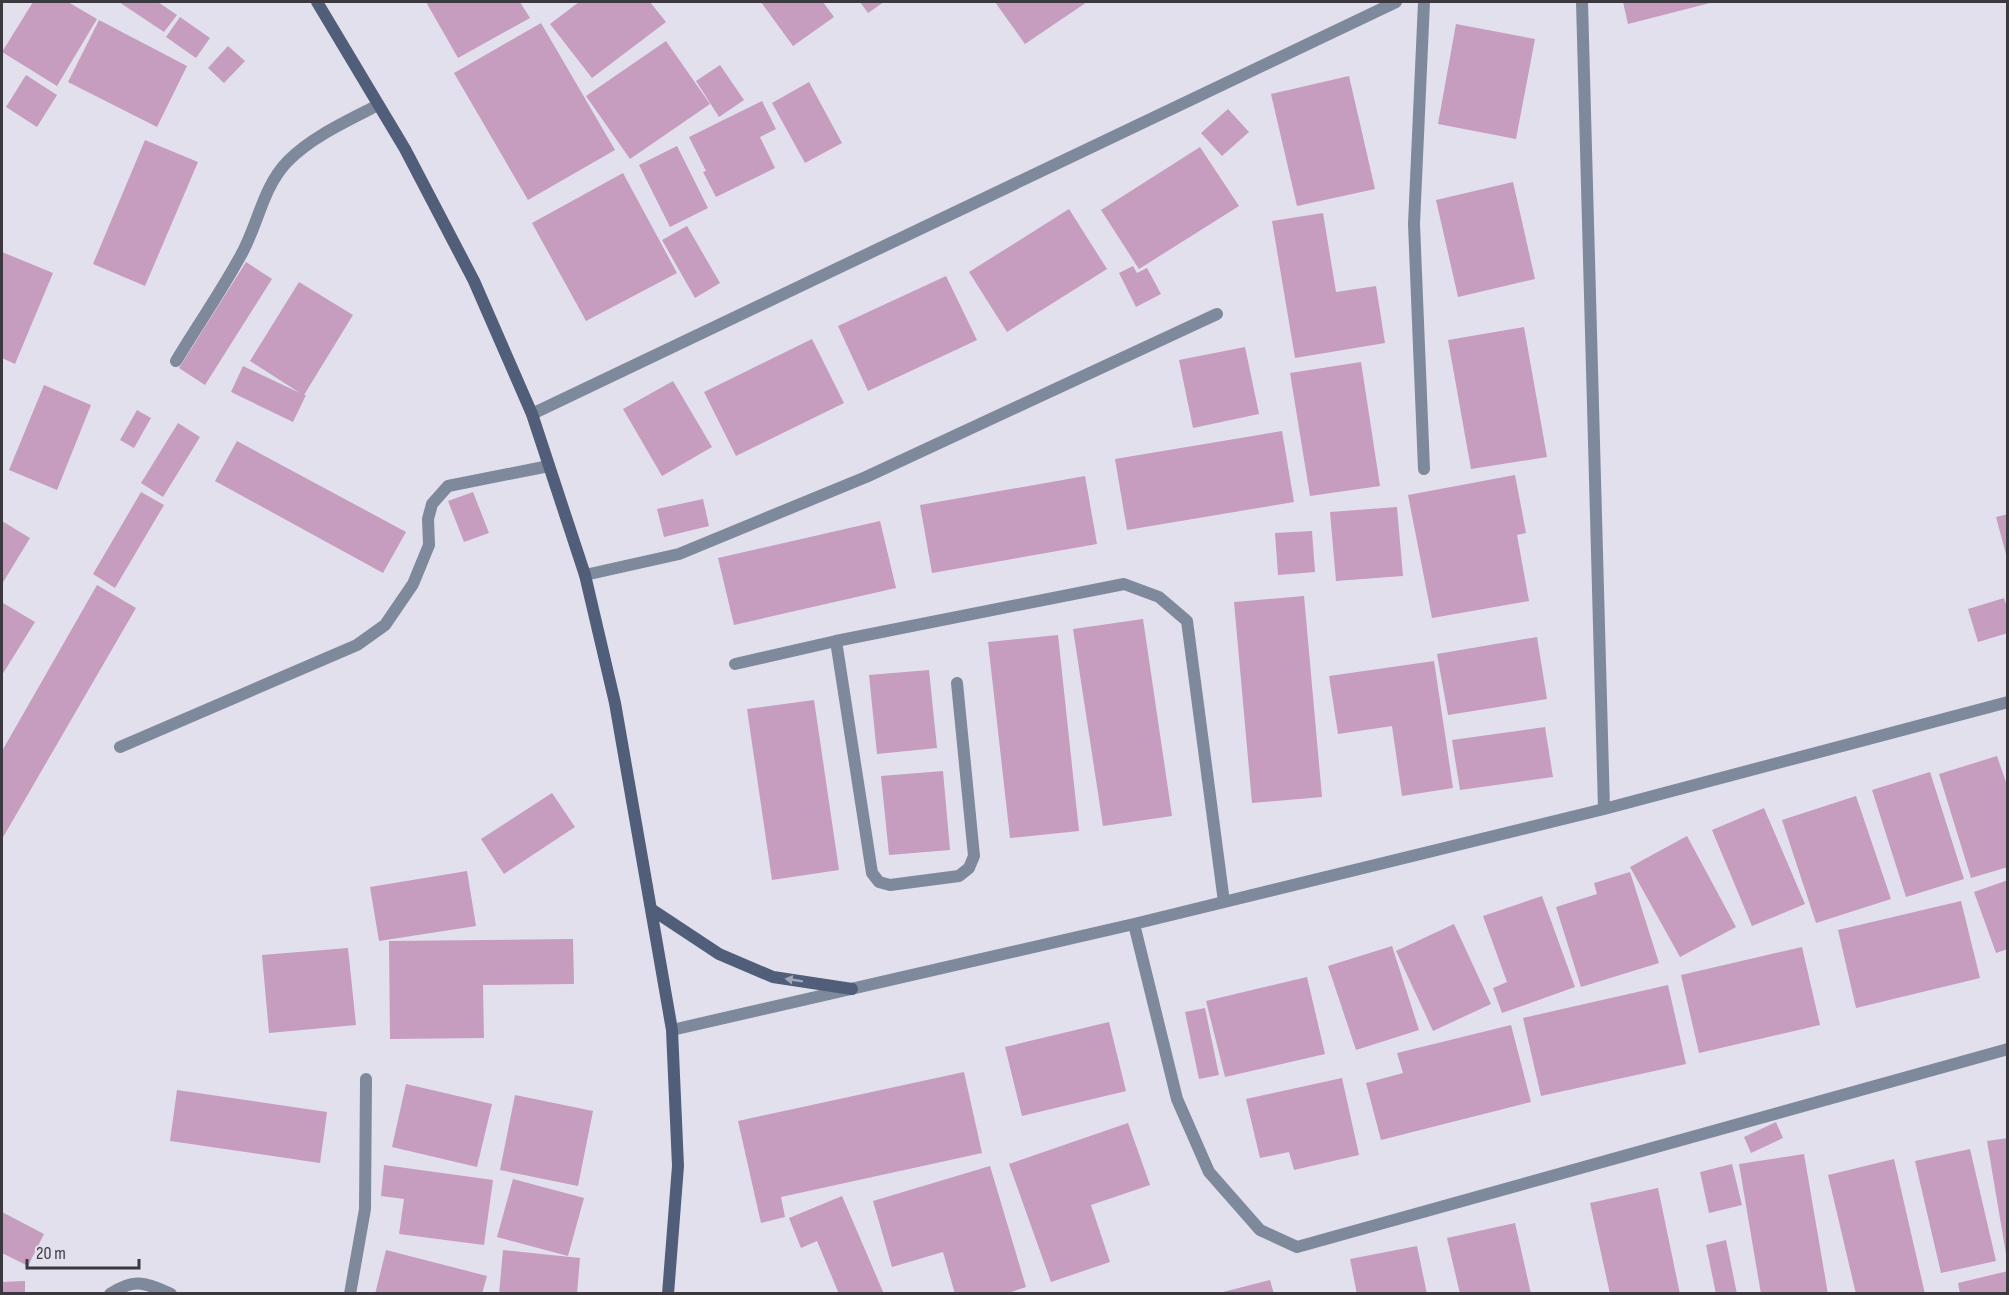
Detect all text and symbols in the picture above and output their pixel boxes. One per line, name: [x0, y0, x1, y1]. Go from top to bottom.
one-way arrow: [784, 975, 803, 984]
scale bar: [27, 1232, 140, 1270]
text: 20 m: [36, 1243, 66, 1264]

